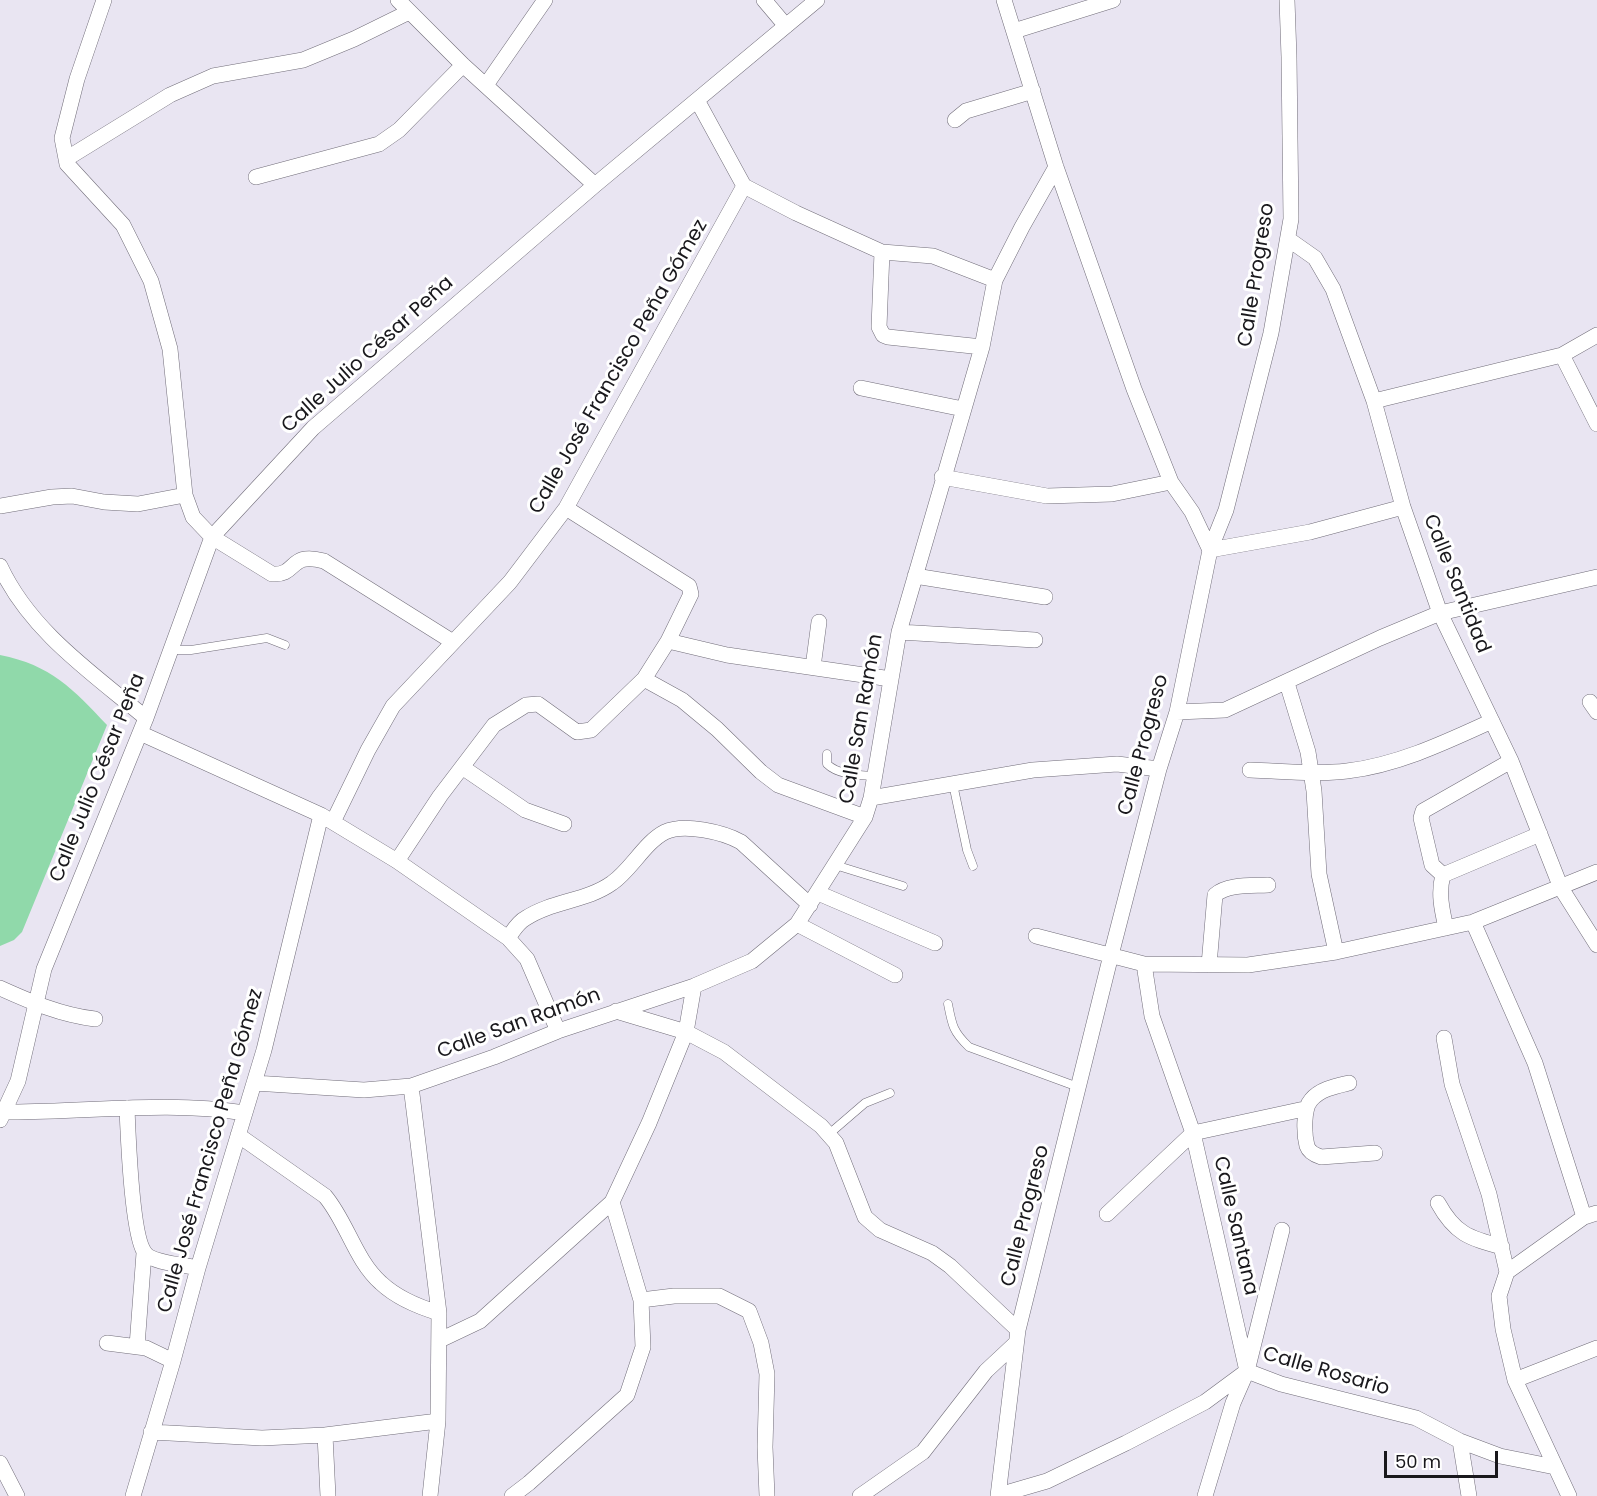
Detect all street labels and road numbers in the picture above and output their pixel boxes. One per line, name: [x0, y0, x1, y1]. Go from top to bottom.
street label: Calle Progreso: [1234, 202, 1280, 348]
street label: Calle José Francisco Peña Gómez: [525, 216, 713, 518]
street label: Calle Julio César Peña: [277, 272, 459, 438]
street label: Calle Santidad: [1417, 511, 1495, 657]
street label: Calle San Ramón: [835, 632, 889, 806]
street label: Calle Julio César Peña: [45, 670, 151, 886]
street label: Calle Progreso: [1114, 672, 1174, 818]
street label: Calle San Ramón: [434, 983, 604, 1065]
street label: Calle José Francisco Peña Gómez: [153, 986, 269, 1316]
street label: Calle Progreso: [997, 1143, 1055, 1289]
street label: Calle Santana: [1207, 1154, 1263, 1298]
street label: Calle Rosario: [1260, 1342, 1392, 1402]

